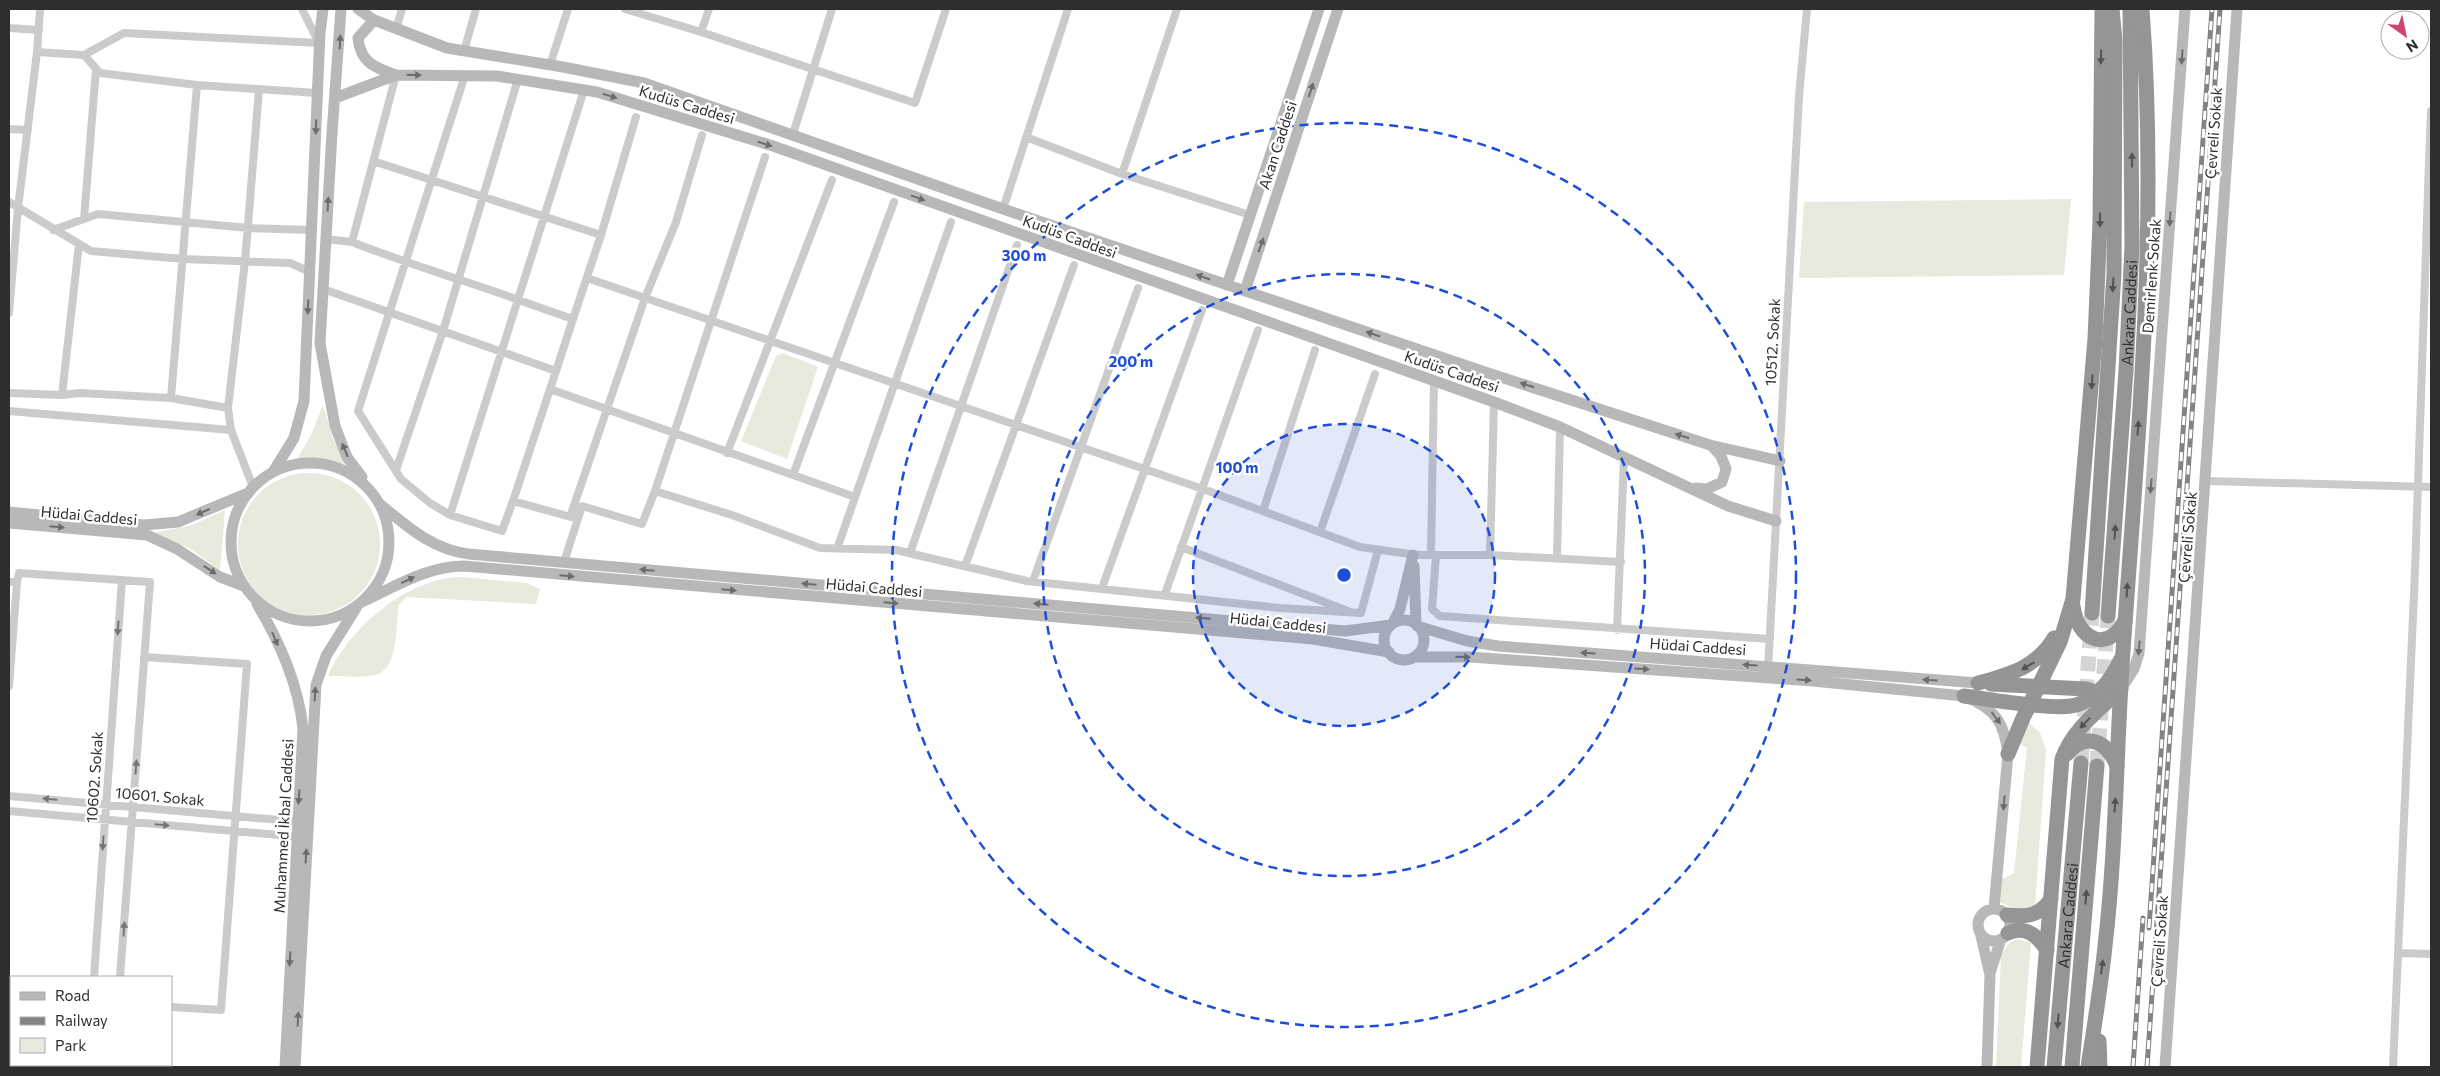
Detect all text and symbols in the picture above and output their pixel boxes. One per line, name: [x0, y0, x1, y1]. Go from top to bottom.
north arrow: [2380, 10, 2430, 60]
one-way arrow: [336, 34, 344, 50]
text: N: [2403, 36, 2421, 56]
one-way arrow: [2096, 50, 2104, 66]
one-way arrow: [2178, 50, 2186, 66]
one-way arrow: [406, 71, 422, 79]
street label: Kudüs Caddesi: [637, 81, 737, 127]
one-way arrow: [1307, 82, 1315, 97]
street label: Çevreli Sokak: [2201, 87, 2225, 179]
one-way arrow: [602, 92, 617, 100]
street label: Akan Caddesi: [1254, 99, 1300, 191]
one-way arrow: [312, 119, 320, 135]
one-way arrow: [758, 140, 773, 148]
one-way arrow: [2128, 152, 2136, 168]
one-way arrow: [911, 194, 926, 202]
one-way arrow: [324, 196, 332, 212]
street label: Kudüs Caddesi: [1020, 211, 1120, 261]
one-way arrow: [2096, 212, 2104, 228]
one-way arrow: [2166, 212, 2174, 228]
street label: Demirlenk Sokak: [2138, 218, 2164, 334]
one-way arrow: [1258, 237, 1265, 252]
text: 300 m: [1002, 246, 1046, 264]
street label: Ankara Caddesi: [2117, 260, 2140, 366]
one-way arrow: [1195, 272, 1210, 280]
one-way arrow: [2109, 277, 2117, 293]
street label: 10512. Sokak: [1761, 298, 1783, 386]
one-way arrow: [304, 299, 312, 315]
one-way arrow: [1365, 330, 1380, 338]
street label: Kudüs Caddesi: [1402, 346, 1502, 396]
text: 200 m: [1109, 352, 1153, 370]
one-way arrow: [2088, 375, 2096, 391]
one-way arrow: [1520, 381, 1535, 389]
one-way arrow: [2135, 420, 2143, 436]
one-way arrow: [1674, 431, 1689, 439]
one-way arrow: [340, 443, 348, 458]
text: 100 m: [1216, 458, 1258, 476]
one-way arrow: [2147, 479, 2155, 495]
street label: Çevreli Sokak: [2174, 491, 2200, 583]
street label: Hüdai Caddesi: [40, 502, 138, 528]
one-way arrow: [196, 508, 210, 516]
one-way arrow: [50, 524, 66, 532]
one-way arrow: [2111, 524, 2119, 540]
one-way arrow: [203, 566, 217, 575]
one-way arrow: [639, 566, 655, 574]
centre of rings: [1335, 566, 1353, 584]
one-way arrow: [559, 572, 575, 580]
street label: Hüdai Caddesi: [825, 574, 923, 600]
one-way arrow: [401, 576, 415, 584]
one-way arrow: [801, 580, 817, 588]
one-way arrow: [2123, 582, 2131, 598]
one-way arrow: [721, 586, 737, 594]
one-way arrow: [883, 600, 899, 608]
one-way arrow: [1033, 600, 1049, 608]
street label: Hüdai Caddesi: [1229, 608, 1327, 636]
one-way arrow: [1194, 614, 1210, 622]
one-way arrow: [114, 621, 122, 637]
one-way arrow: [271, 632, 279, 646]
street label: Hüdai Caddesi: [1649, 634, 1747, 658]
one-way arrow: [2135, 641, 2143, 657]
one-way arrow: [1580, 649, 1596, 657]
one-way arrow: [1455, 653, 1471, 661]
one-way arrow: [1742, 661, 1758, 669]
one-way arrow: [2021, 661, 2034, 670]
one-way arrow: [1634, 665, 1650, 673]
one-way arrow: [1921, 676, 1937, 684]
one-way arrow: [1796, 677, 1812, 685]
one-way arrow: [312, 686, 320, 702]
one-way arrow: [1991, 711, 2001, 725]
one-way arrow: [2079, 717, 2091, 729]
street label: 10602. Sokak: [82, 731, 106, 823]
street label: Muhammed İkbal Caddesi: [269, 738, 297, 914]
one-way arrow: [132, 758, 140, 774]
street label: 10601. Sokak: [114, 783, 206, 809]
one-way arrow: [295, 789, 303, 805]
one-way arrow: [42, 795, 58, 803]
one-way arrow: [1999, 795, 2007, 811]
one-way arrow: [2111, 797, 2119, 813]
one-way arrow: [154, 821, 170, 829]
one-way arrow: [99, 835, 107, 851]
one-way arrow: [303, 848, 311, 864]
street label: Ankara Caddesi: [2054, 862, 2081, 969]
one-way arrow: [2082, 888, 2090, 904]
street label: Çevreli Sokak: [2147, 895, 2171, 987]
one-way arrow: [120, 920, 128, 936]
one-way arrow: [286, 951, 294, 967]
one-way arrow: [2099, 959, 2107, 975]
legend: [10, 976, 172, 1066]
text: Road: [55, 986, 90, 1004]
one-way arrow: [294, 1010, 302, 1026]
text: Railway: [55, 1011, 108, 1029]
one-way arrow: [2054, 1013, 2062, 1029]
text: Park: [55, 1036, 86, 1054]

